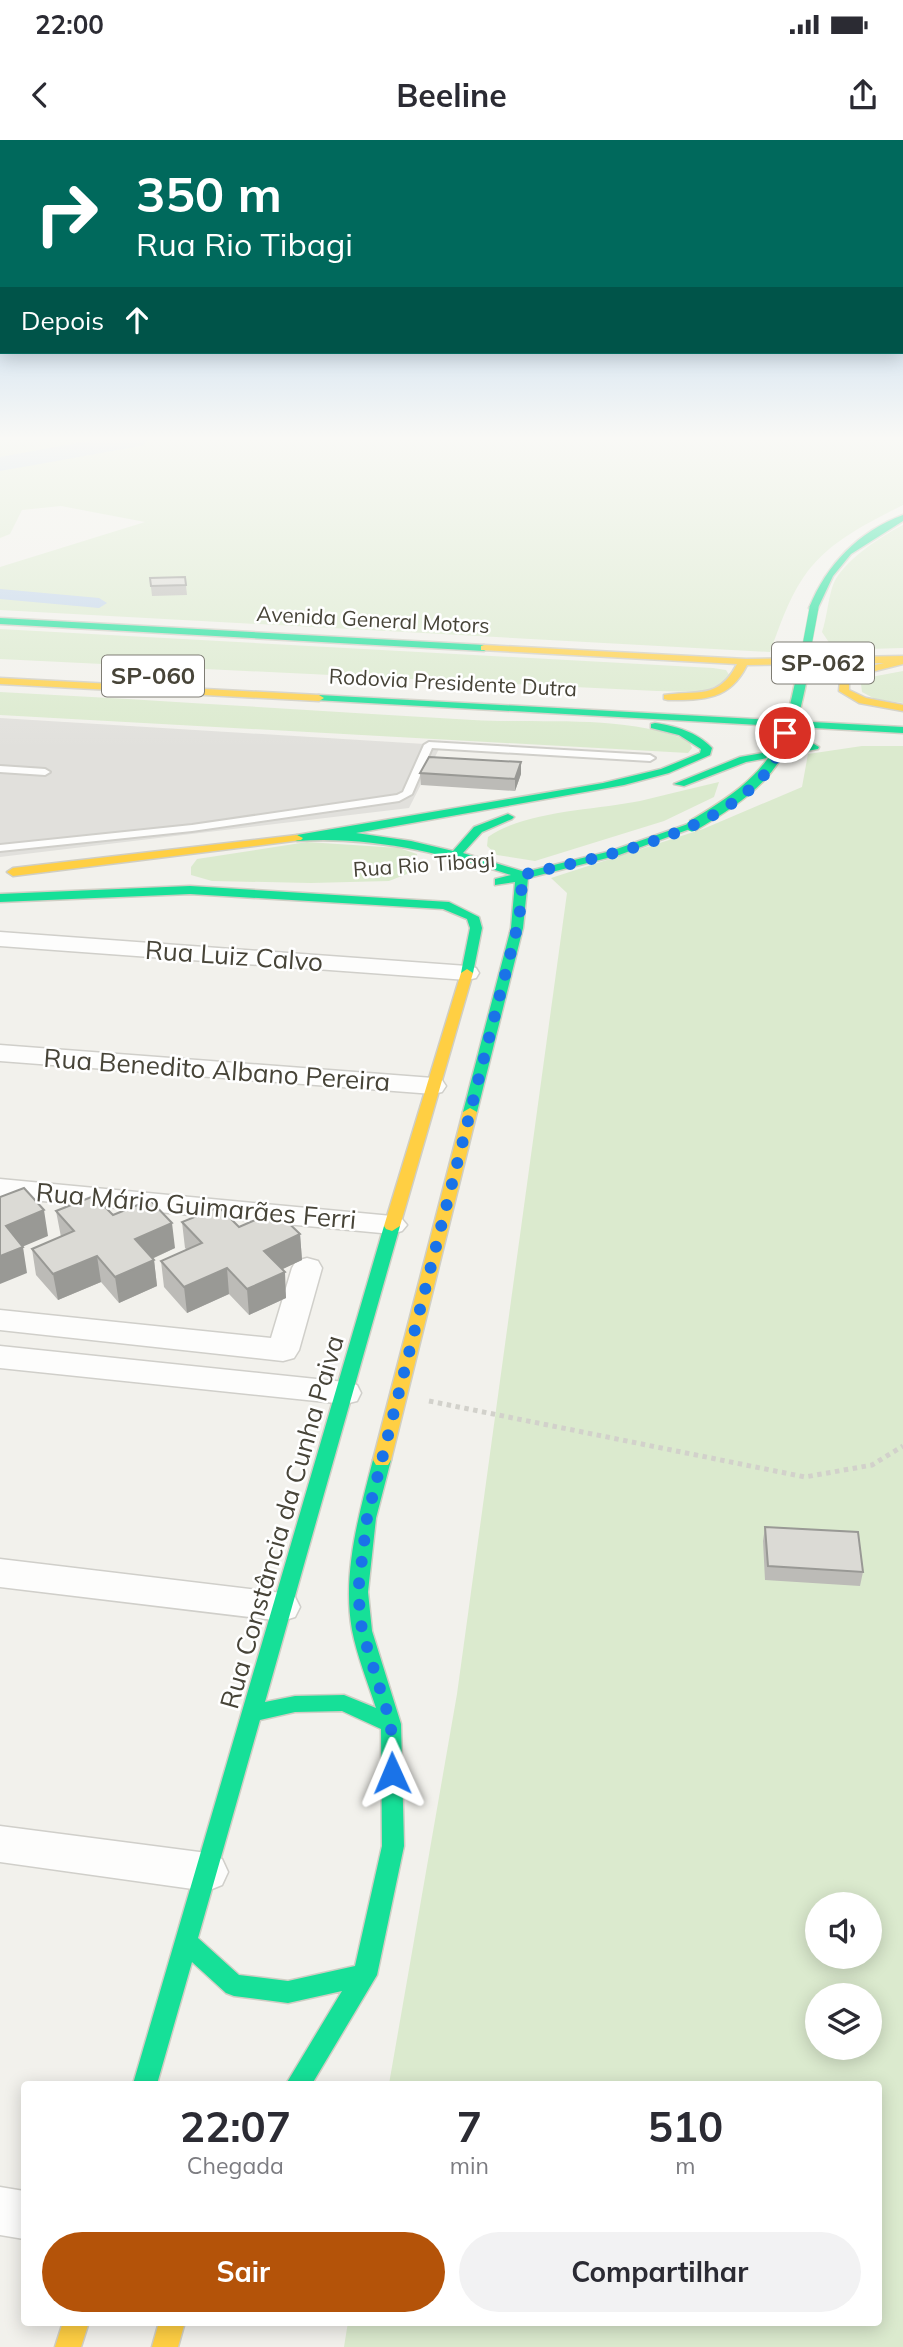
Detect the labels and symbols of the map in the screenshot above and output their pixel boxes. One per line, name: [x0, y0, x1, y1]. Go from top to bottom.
street label: Avenida General Motors: [256, 600, 490, 638]
road number: SP-062: [772, 642, 874, 684]
road number: SP-060: [102, 656, 204, 696]
street label: Rodovia Presidente Dutra: [328, 663, 578, 701]
pin: [755, 703, 815, 763]
street label: Rua Rio Tibagi: [352, 846, 496, 882]
street label: Rua Luiz Calvo: [144, 933, 324, 978]
street label: Rua Benedito Albano Pereira: [43, 1041, 391, 1098]
street label: Rua Mário Guimarães Ferri: [35, 1175, 358, 1236]
street label: Rua Constância da Cunha Paiva: [212, 1331, 351, 1712]
position arrow: [355, 1736, 429, 1810]

